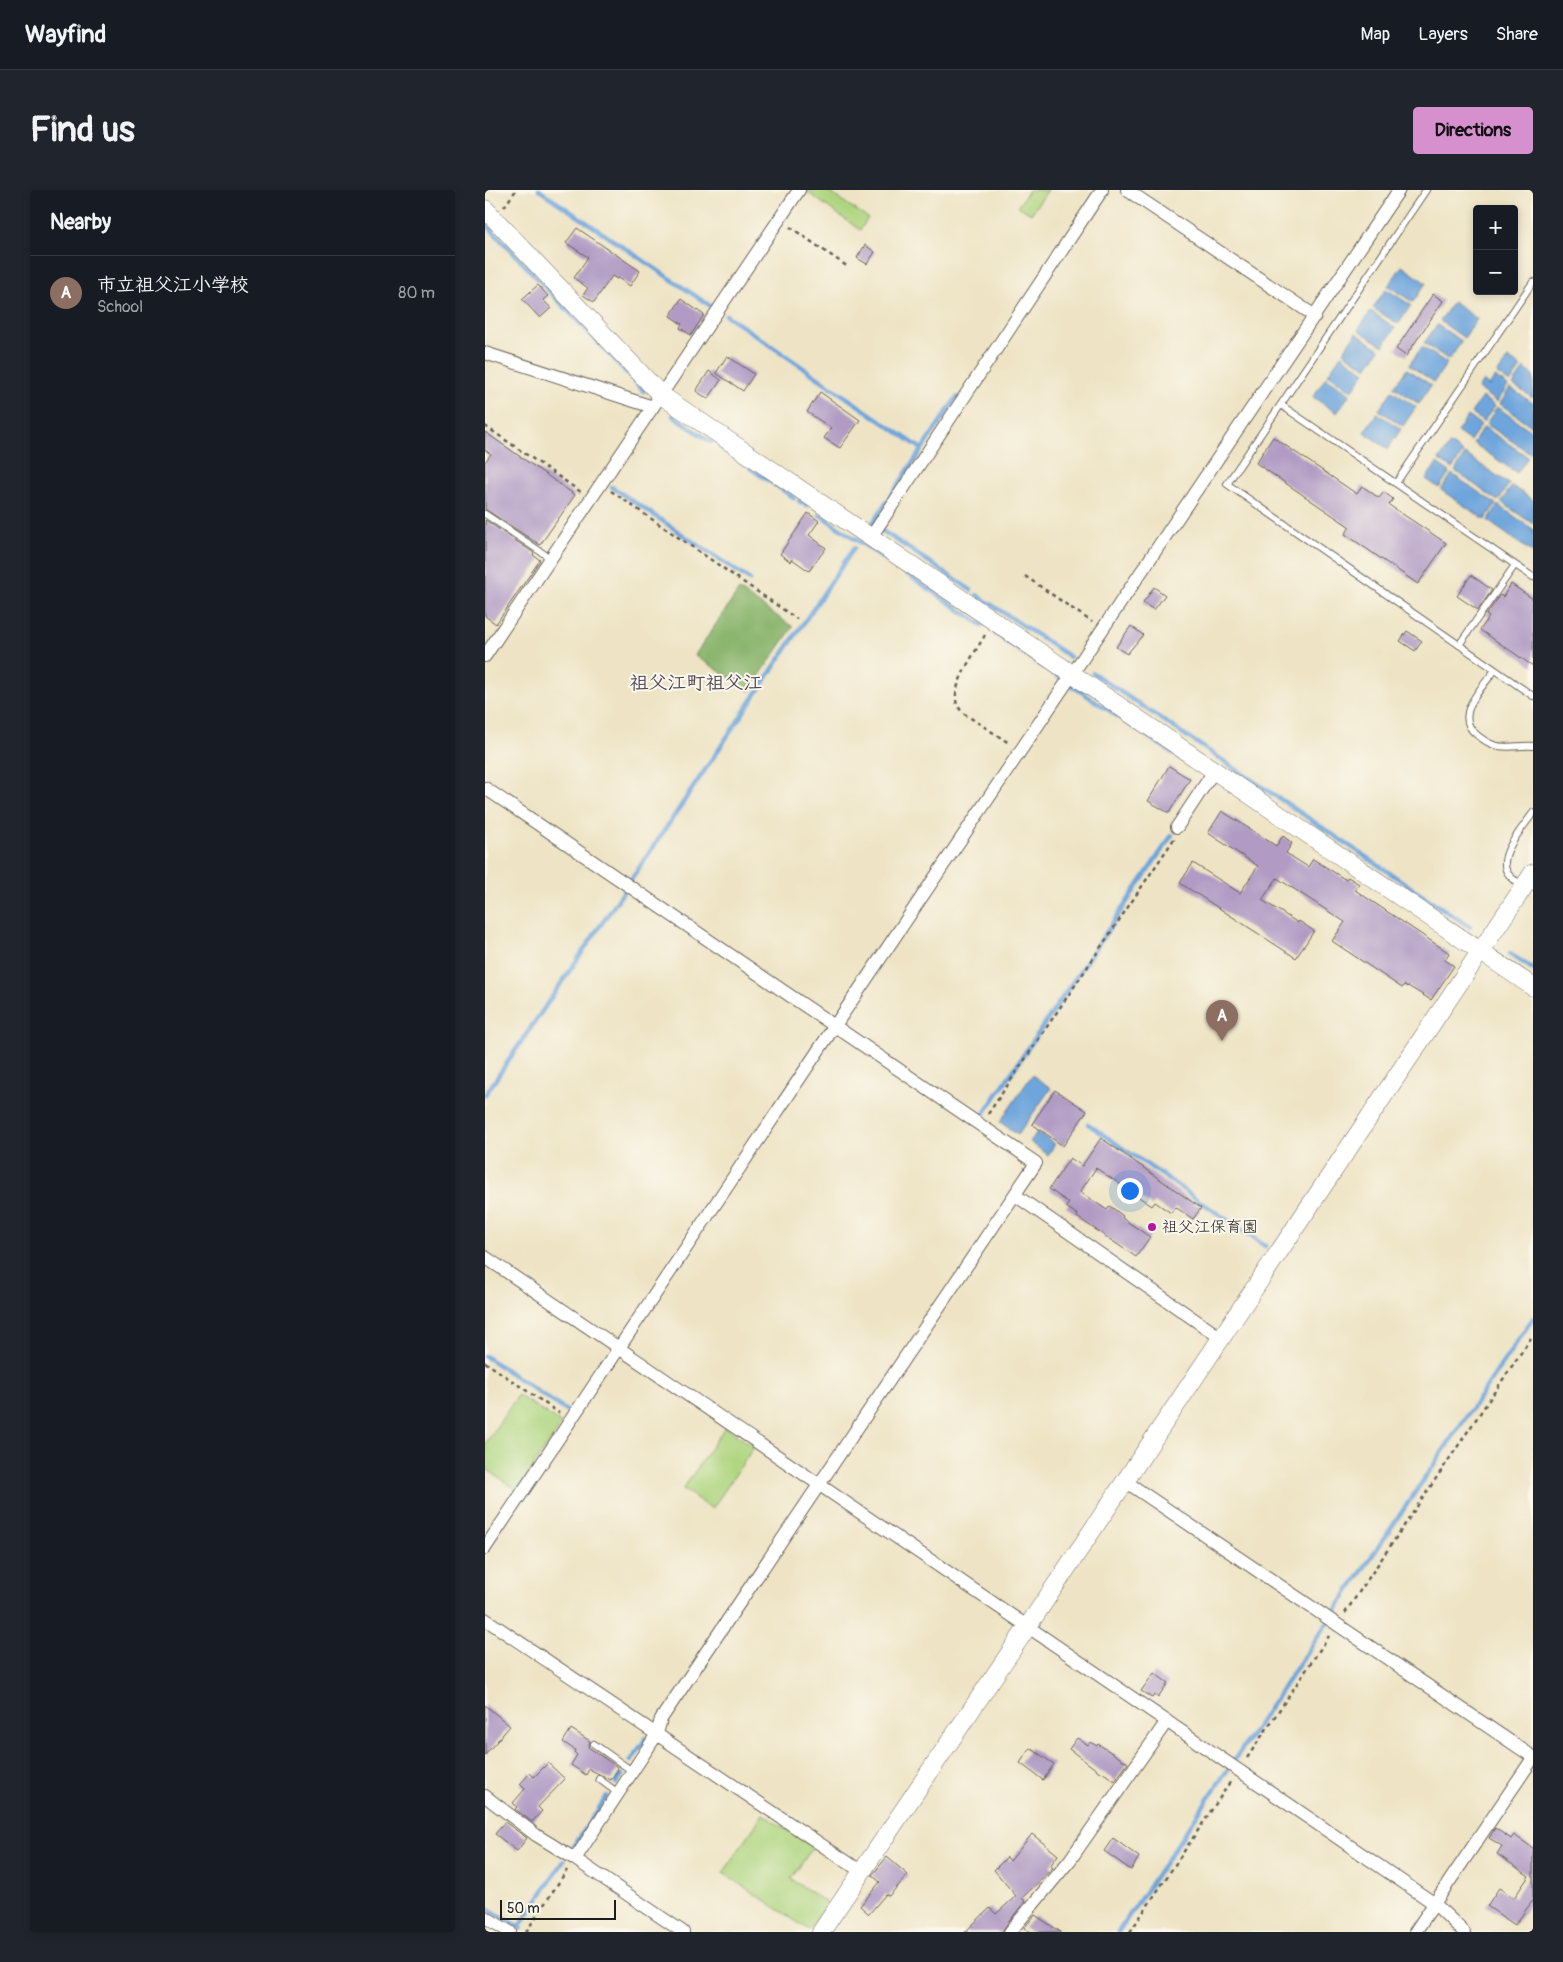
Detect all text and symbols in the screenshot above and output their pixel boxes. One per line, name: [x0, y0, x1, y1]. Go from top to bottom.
text: Wayfind: [25, 20, 106, 49]
text: Map: [1361, 23, 1390, 46]
text: Layers: [1418, 23, 1468, 46]
text: Share: [1496, 23, 1538, 46]
button: Directions: [1413, 107, 1533, 154]
text: Find us: [30, 108, 135, 152]
map controls: [1473, 205, 1518, 295]
button: +: [1473, 205, 1518, 250]
text: Nearby: [50, 209, 111, 236]
button: −: [1473, 250, 1518, 295]
text: 市立祖父江小学校: [97, 273, 249, 297]
text: A: [61, 283, 71, 303]
text: 80 m: [398, 283, 435, 303]
text: School: [97, 297, 143, 317]
district label: 祖父江町祖父江: [629, 671, 763, 695]
pin: A: [1206, 1000, 1238, 1041]
your location: [1117, 1178, 1143, 1204]
place label: 祖父江保育園: [1162, 1217, 1258, 1237]
marker: 祖父江保育園: [1146, 1221, 1158, 1233]
scale bar: [500, 1897, 616, 1920]
text: 50 m: [507, 1900, 540, 1917]

